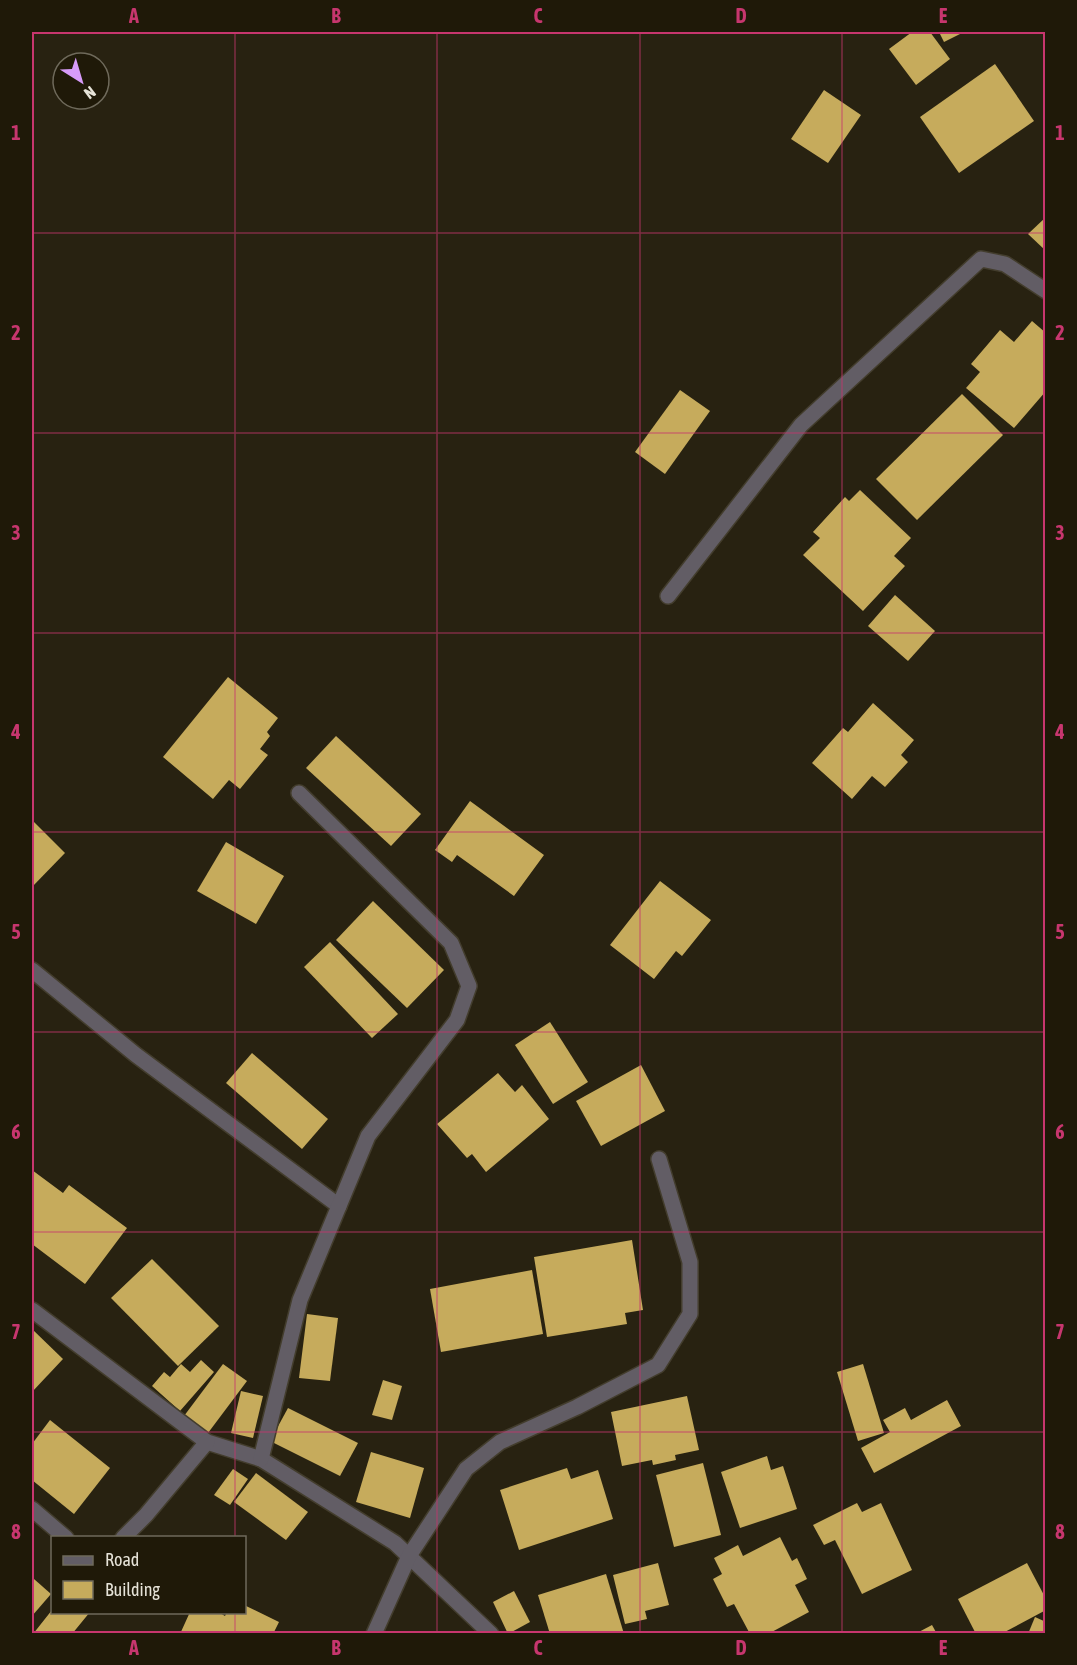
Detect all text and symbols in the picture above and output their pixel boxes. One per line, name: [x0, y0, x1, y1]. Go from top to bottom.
text: A: [128, 4, 139, 27]
text: B: [331, 4, 341, 27]
text: C: [534, 4, 543, 27]
text: D: [735, 4, 747, 27]
text: E: [939, 4, 948, 27]
north arrow: [51, 51, 111, 111]
text: N: [81, 83, 99, 103]
text: 1: [11, 121, 21, 144]
text: 1: [1055, 121, 1065, 144]
text: 2: [11, 321, 21, 344]
text: 2: [1055, 321, 1065, 344]
text: 3: [11, 521, 21, 544]
text: 3: [1055, 521, 1065, 544]
text: 4: [10, 720, 21, 743]
text: 4: [1054, 720, 1065, 743]
text: 5: [11, 920, 21, 943]
text: 5: [1055, 920, 1065, 943]
text: 6: [11, 1120, 21, 1143]
text: 6: [1055, 1120, 1065, 1143]
text: 7: [11, 1320, 21, 1343]
text: 7: [1055, 1320, 1065, 1343]
text: 8: [11, 1520, 21, 1543]
text: 8: [1055, 1520, 1065, 1543]
legend: [51, 1536, 246, 1614]
text: Road: [105, 1549, 139, 1570]
text: Building: [105, 1579, 160, 1600]
text: A: [128, 1636, 139, 1659]
text: B: [331, 1636, 341, 1659]
text: C: [534, 1636, 543, 1659]
text: D: [735, 1636, 747, 1659]
text: E: [939, 1636, 948, 1659]

